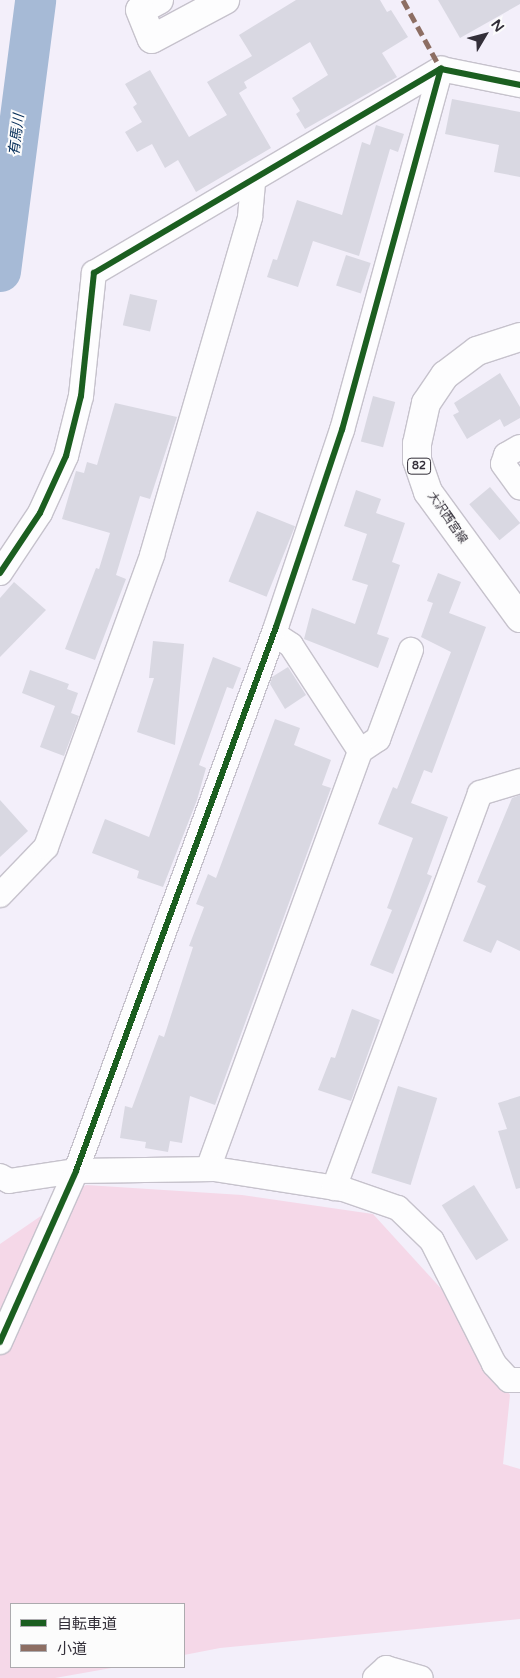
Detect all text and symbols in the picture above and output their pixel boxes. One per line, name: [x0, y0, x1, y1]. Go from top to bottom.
north arrow: [460, 10, 510, 60]
text: N: [487, 16, 508, 35]
water label: 有馬川: [6, 113, 28, 157]
road number: 82: [406, 458, 432, 474]
street label: 大沢西宮線: [424, 489, 470, 547]
legend: [10, 1603, 185, 1668]
text: 自転車道: [57, 1615, 117, 1633]
text: 小道: [57, 1640, 87, 1658]

